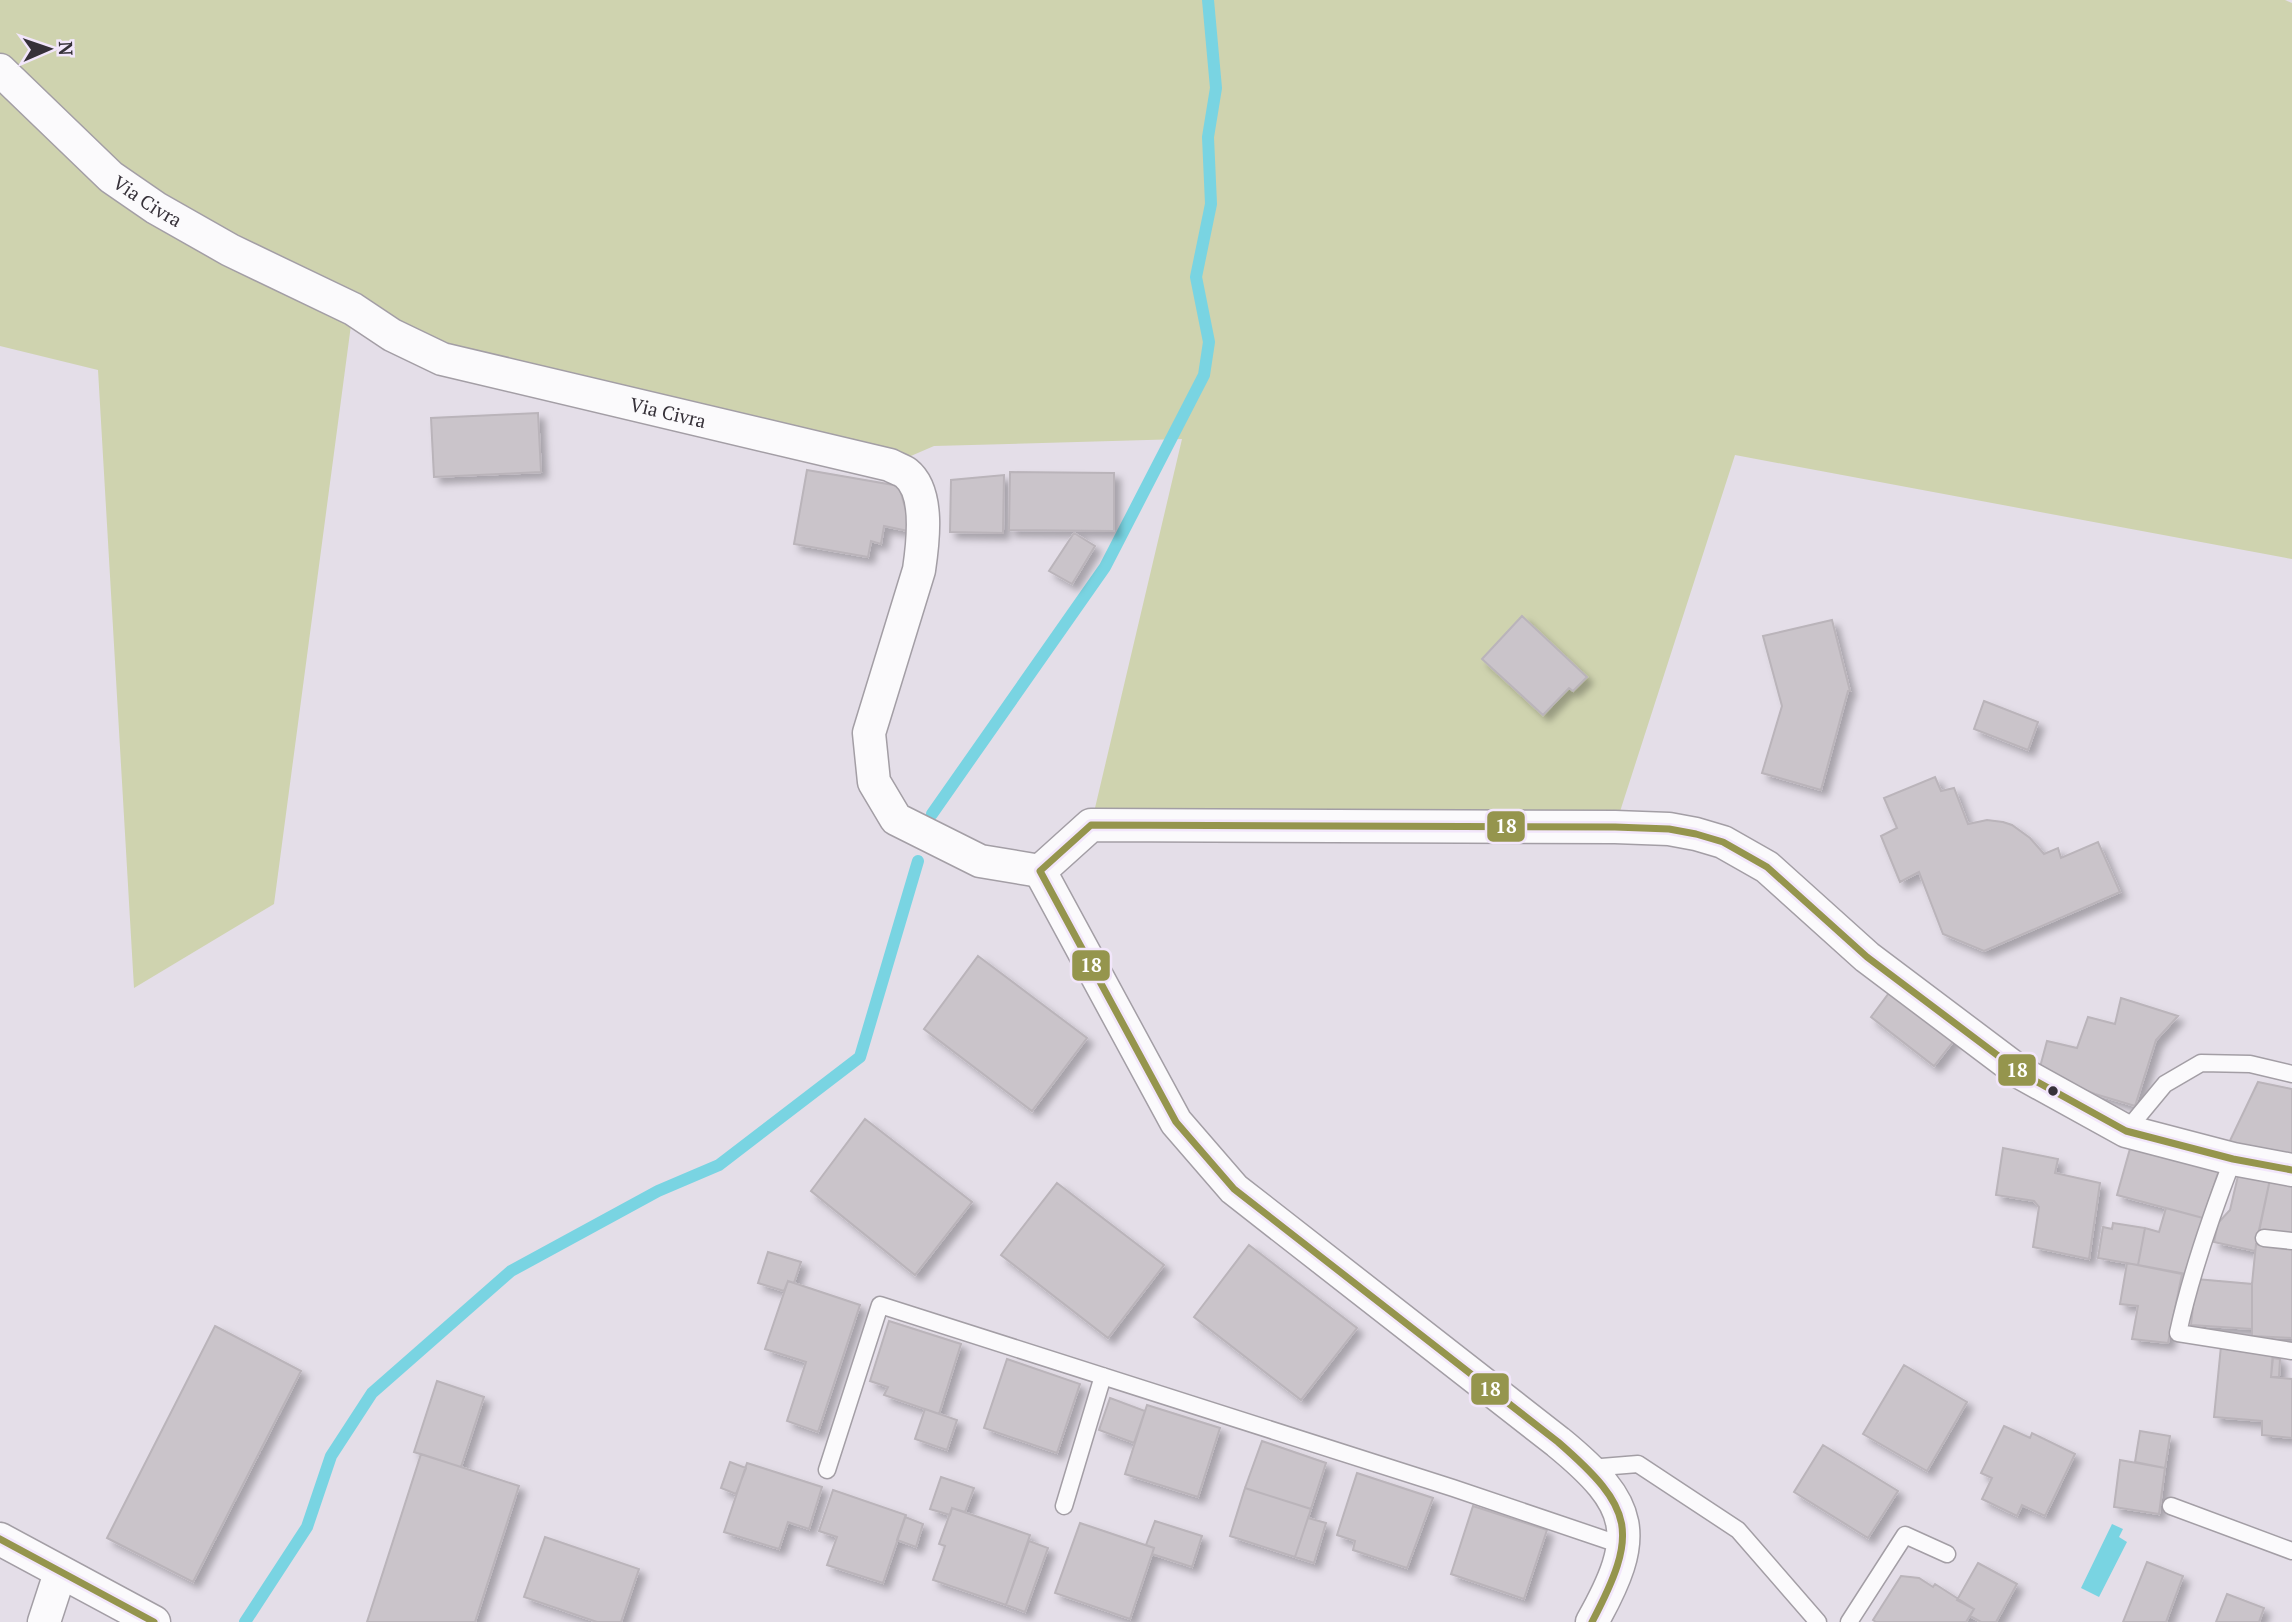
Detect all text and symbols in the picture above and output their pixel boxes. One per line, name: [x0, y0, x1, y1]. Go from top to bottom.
north arrow: [14, 14, 84, 84]
text: N: [54, 41, 79, 57]
street label: Via Civra: [108, 169, 187, 232]
street label: Via Civra: [628, 391, 709, 433]
line badge: 18: [1486, 810, 1526, 843]
text: 18: [1495, 813, 1517, 838]
line badge: 18: [1071, 949, 1111, 982]
text: 18: [1080, 952, 1102, 977]
line badge: 18: [1997, 1053, 2037, 1087]
text: 18: [2006, 1057, 2028, 1082]
unlabelled marker: [2046, 1084, 2060, 1098]
line badge: 18: [1470, 1372, 1510, 1406]
text: 18: [1479, 1376, 1501, 1401]

